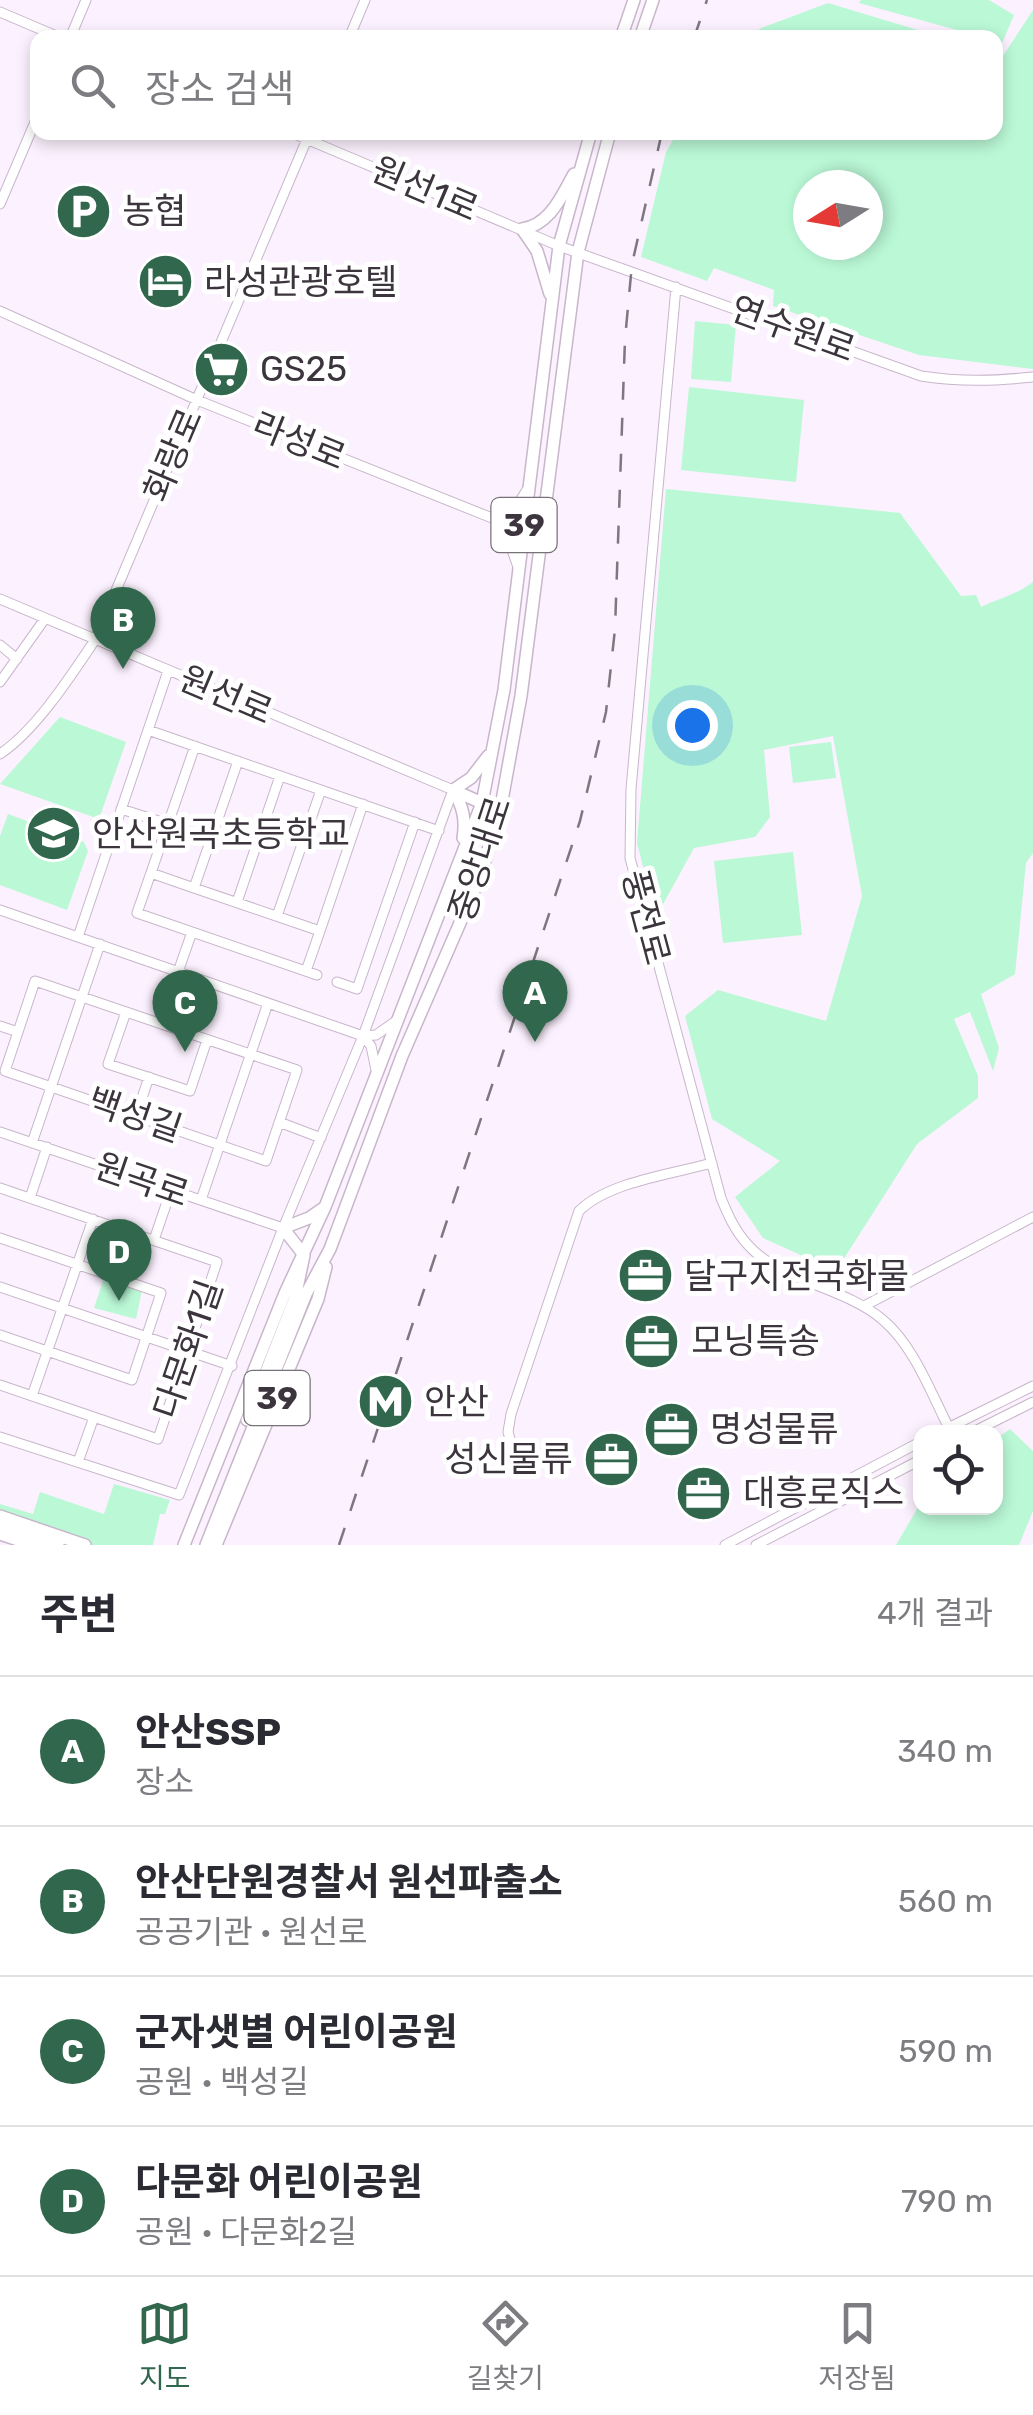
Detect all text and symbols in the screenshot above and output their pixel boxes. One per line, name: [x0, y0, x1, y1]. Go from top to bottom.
search box: [30, 30, 1003, 140]
icon: search: [65, 58, 120, 113]
text: 장소 검색: [145, 66, 294, 112]
street label: 원선1로: [365, 148, 485, 230]
north arrow: [793, 170, 883, 260]
parking icon: 농협: [53, 181, 113, 241]
place label: 농협: [122, 190, 186, 232]
hotel icon: 라성관광호텔: [135, 252, 195, 312]
place label: 라성관광호텔: [204, 261, 397, 303]
street label: 연수원로: [725, 287, 861, 371]
supermarket icon: GS25: [191, 339, 251, 399]
place label: GS25: [260, 348, 347, 390]
street label: 화랑로: [135, 402, 211, 508]
street label: 라성로: [246, 403, 352, 479]
road number: 39: [492, 498, 556, 552]
pin: B: [90, 586, 156, 669]
street label: 원선로: [173, 657, 279, 733]
your location: [667, 700, 718, 751]
street label: 중앙대로: [440, 791, 520, 927]
school or university icon: 안산원곡초등학교: [23, 804, 83, 864]
place label: 안산원곡초등학교: [92, 813, 350, 855]
street label: 풍전로: [613, 865, 679, 969]
pin: A: [502, 960, 568, 1042]
pin: C: [152, 970, 218, 1052]
street label: 백성길: [82, 1079, 188, 1151]
street label: 원곡로: [89, 1144, 195, 1216]
pin: D: [86, 1218, 152, 1301]
office icon: 달구지전국화물: [615, 1246, 675, 1306]
place label: 달구지전국화물: [684, 1255, 909, 1297]
street label: 다문화1길: [145, 1274, 231, 1424]
office icon: 모닝특송: [622, 1311, 682, 1371]
place label: 모닝특송: [691, 1320, 820, 1362]
road number: 39: [244, 1371, 310, 1425]
metro station icon: 안산: [355, 1372, 415, 1432]
place label: 안산: [424, 1381, 488, 1423]
office icon: 명성물류: [641, 1399, 701, 1459]
place label: 명성물류: [710, 1408, 839, 1450]
map controls: [913, 1425, 1003, 1515]
button: locate: [913, 1425, 1003, 1515]
office icon: 성신물류: [582, 1429, 642, 1489]
place label: 성신물류: [444, 1438, 573, 1480]
office icon: 대흥로직스: [674, 1463, 734, 1523]
place label: 대흥로직스: [743, 1472, 904, 1514]
text: 주변: [40, 1590, 117, 1640]
text: 4개 결과: [877, 1594, 993, 1632]
text: 안산SSP: [135, 1709, 281, 1755]
text: A: [61, 1732, 84, 1770]
text: 340 m: [897, 1732, 993, 1770]
text: 장소: [135, 1763, 194, 1801]
text: 안산단원경찰서 원선파출소: [135, 1859, 563, 1905]
text: B: [61, 1882, 84, 1920]
text: 560 m: [898, 1882, 993, 1920]
text: 공공기관 · 원선로: [135, 1913, 367, 1951]
text: 군자샛별 어린이공원: [135, 2009, 458, 2055]
text: C: [61, 2032, 84, 2070]
text: 590 m: [898, 2032, 993, 2070]
text: 공원 · 백성길: [135, 2063, 308, 2101]
text: 다문화 어린이공원: [135, 2159, 423, 2205]
text: D: [61, 2182, 84, 2220]
text: 790 m: [901, 2182, 993, 2220]
text: 공원 · 다문화2길: [135, 2213, 357, 2251]
tab: 지도: [137, 2296, 192, 2396]
tab: 길찾기: [467, 2296, 544, 2396]
tab: 저장됨: [818, 2296, 896, 2396]

